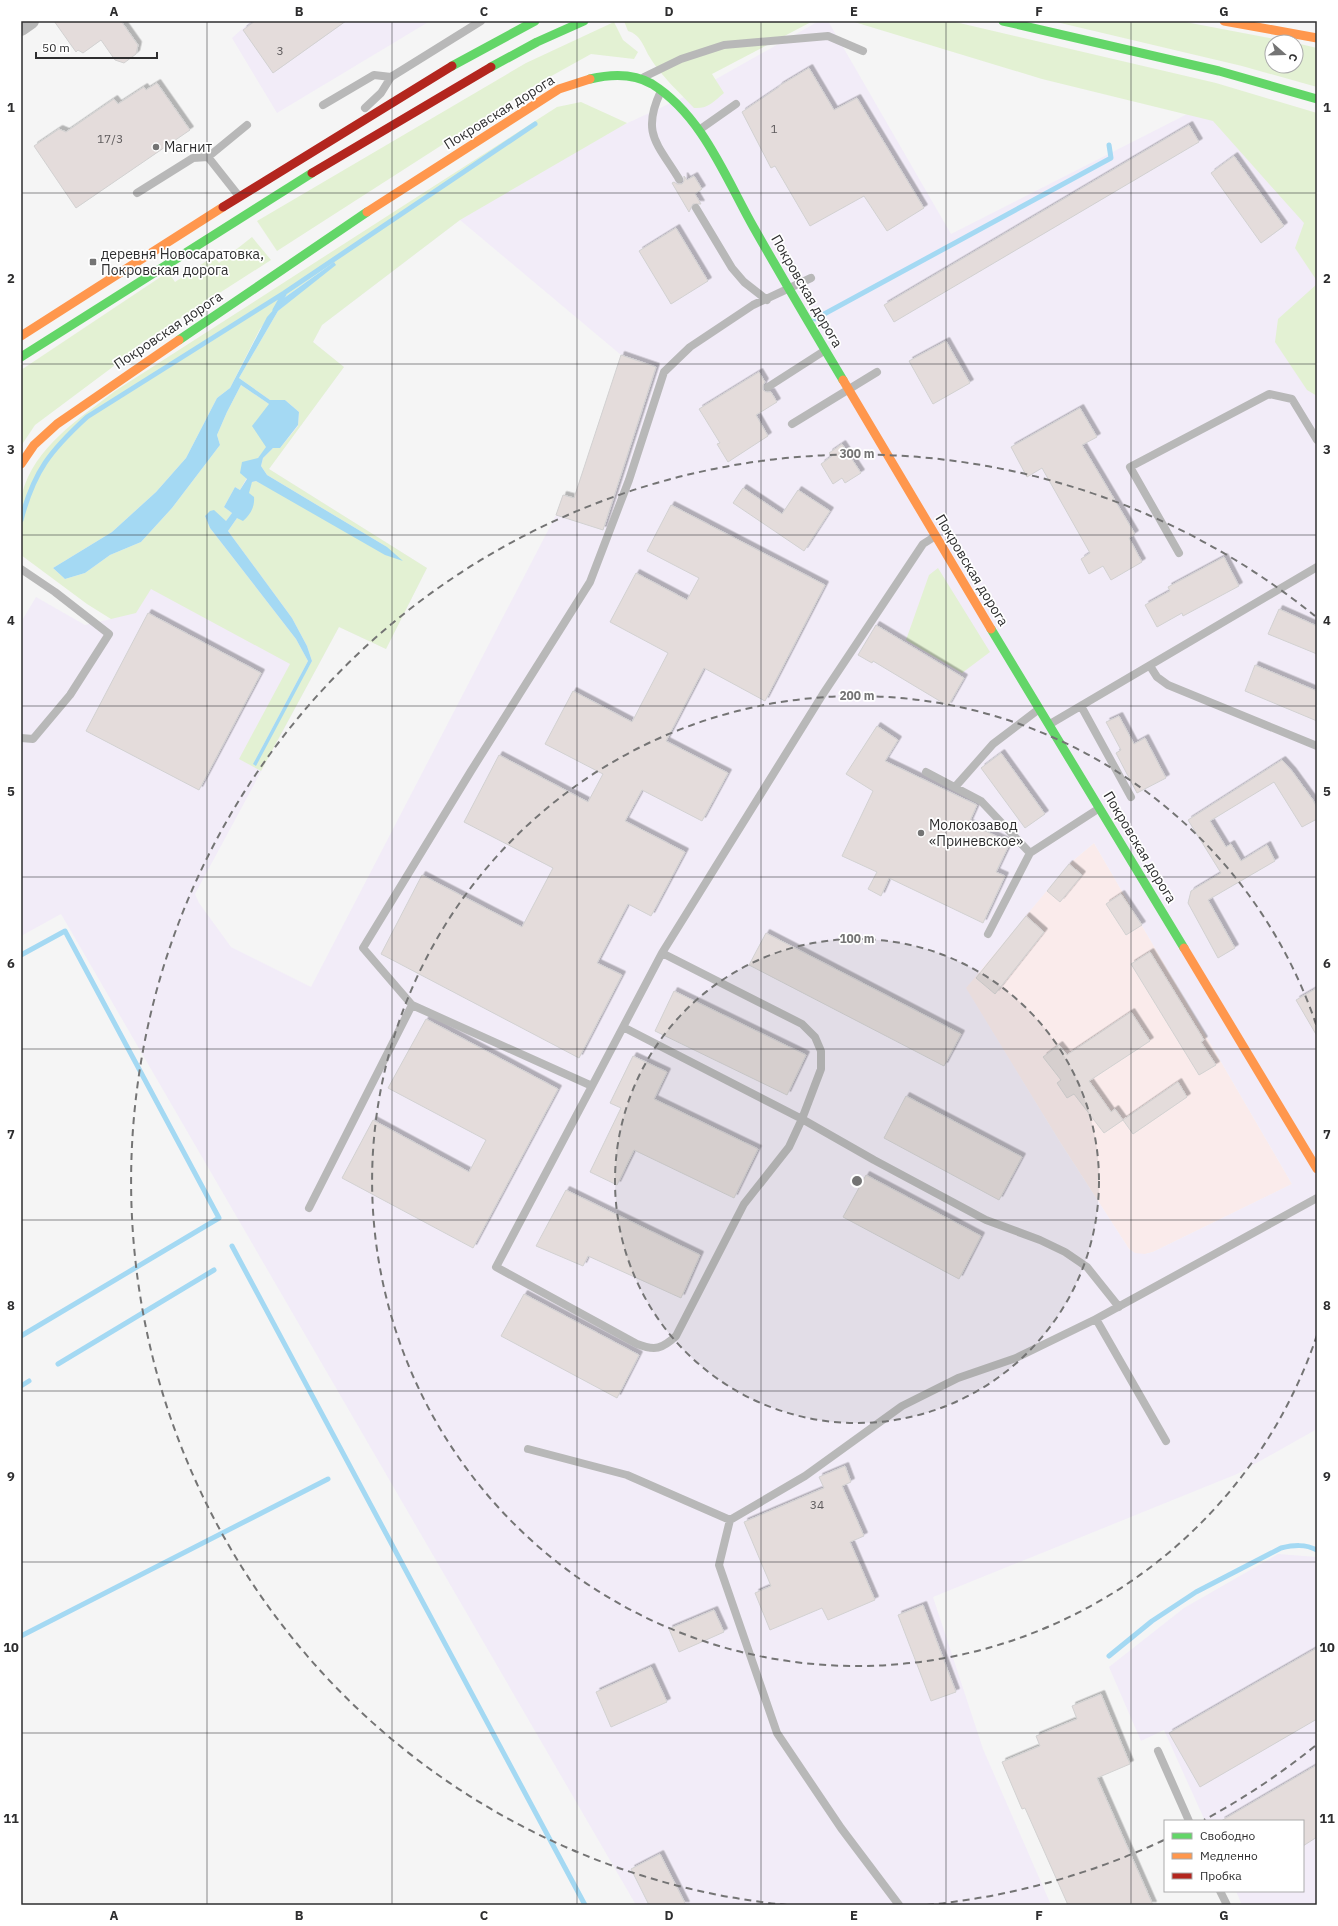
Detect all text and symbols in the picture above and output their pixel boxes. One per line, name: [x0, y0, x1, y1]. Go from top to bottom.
text: A: [110, 3, 119, 20]
text: B: [295, 3, 304, 20]
text: C: [480, 3, 489, 20]
text: D: [664, 3, 674, 20]
text: E: [850, 3, 858, 20]
text: F: [1035, 3, 1043, 20]
text: G: [1219, 3, 1229, 20]
scale bar: [36, 34, 157, 60]
north arrow: [1264, 34, 1304, 74]
text: 50 m: [42, 40, 70, 55]
house number: 3: [276, 43, 284, 58]
text: С: [1286, 52, 1301, 63]
street label: Покровская дорога: [440, 70, 558, 153]
text: 1: [7, 99, 15, 116]
text: 1: [1323, 99, 1331, 116]
house number: 1: [770, 121, 778, 136]
house number: 17/3: [97, 131, 123, 146]
place label: Магнит: [164, 138, 212, 156]
marker: Магнит: [151, 142, 161, 152]
street label: Покровская дорога: [767, 231, 847, 351]
place label: деревня Новосаратовка, Покровская дорога: [101, 245, 264, 279]
marker: деревня Новосаратовка, Покровская дорога: [88, 257, 98, 267]
text: 2: [7, 270, 15, 287]
text: 2: [1323, 270, 1331, 287]
street label: Покровская дорога: [110, 287, 226, 373]
text: 3: [7, 441, 15, 458]
text: 3: [1323, 441, 1331, 458]
text: 300 m: [839, 446, 875, 461]
street label: Покровская дорога: [931, 511, 1013, 630]
text: 4: [7, 612, 15, 629]
text: 4: [1323, 612, 1331, 629]
text: 200 m: [839, 688, 875, 703]
text: 5: [7, 783, 15, 800]
text: 5: [1323, 783, 1331, 800]
street label: Покровская дорога: [1099, 788, 1181, 907]
place label: Молокозавод «Приневское»: [929, 816, 1023, 850]
marker: Молокозавод «Приневское»: [916, 828, 926, 838]
text: 100 m: [839, 931, 875, 946]
text: 6: [7, 955, 15, 972]
text: 6: [1323, 955, 1331, 972]
text: 7: [7, 1126, 15, 1143]
text: 7: [1323, 1126, 1331, 1143]
centre of rings: [850, 1174, 864, 1188]
text: 8: [7, 1297, 15, 1314]
text: 8: [1323, 1297, 1331, 1314]
text: 9: [7, 1468, 15, 1485]
text: 9: [1323, 1468, 1331, 1485]
house number: 34: [810, 1497, 824, 1512]
text: 10: [3, 1639, 19, 1656]
text: 10: [1319, 1639, 1335, 1656]
text: 11: [3, 1810, 19, 1827]
text: 11: [1319, 1810, 1335, 1827]
legend: [1164, 1820, 1304, 1892]
text: Свободно: [1200, 1828, 1256, 1843]
text: Медленно: [1200, 1848, 1258, 1863]
text: Пробка: [1200, 1868, 1242, 1883]
text: A: [110, 1907, 119, 1924]
text: B: [295, 1907, 304, 1924]
text: C: [480, 1907, 489, 1924]
text: D: [664, 1907, 674, 1924]
text: E: [850, 1907, 858, 1924]
text: F: [1035, 1907, 1043, 1924]
text: G: [1219, 1907, 1229, 1924]

